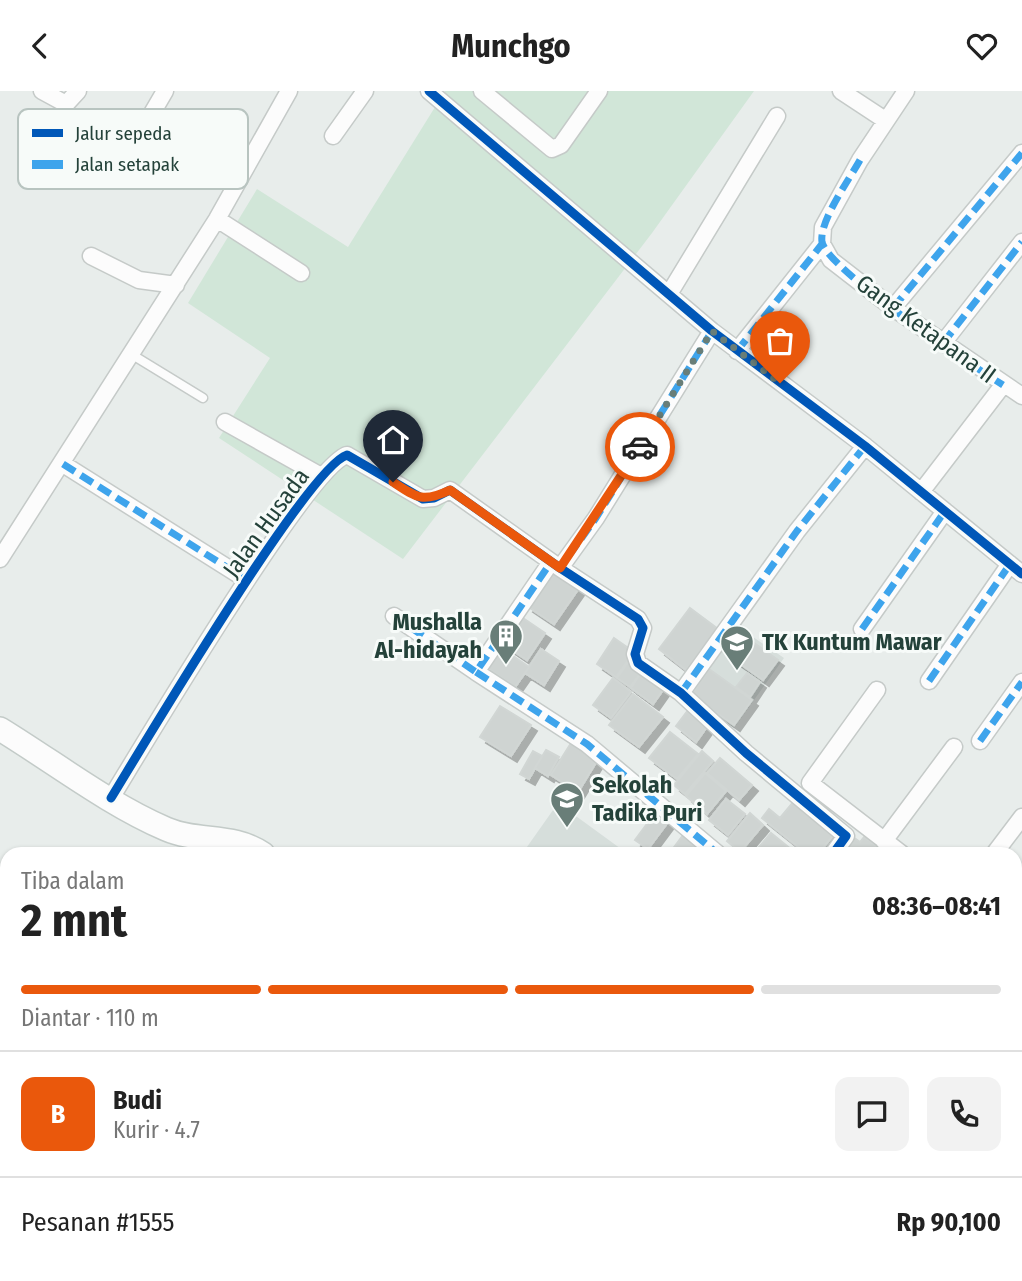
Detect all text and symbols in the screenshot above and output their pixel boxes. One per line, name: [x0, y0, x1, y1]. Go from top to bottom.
icon: back: [21, 27, 59, 65]
text: Munchgo: [451, 27, 571, 65]
icon: heart: [963, 27, 1001, 65]
legend: [18, 109, 248, 189]
text: Jalur sepeda: [75, 122, 172, 145]
text: Jalan setapak: [75, 153, 179, 176]
street label: Gang Ketapana II: [851, 269, 1001, 389]
pin: [750, 311, 810, 383]
icon: bag: [761, 322, 799, 360]
pin: [363, 410, 423, 482]
courier: [605, 412, 675, 482]
icon: home: [374, 421, 412, 459]
icon: car: [621, 428, 659, 466]
street label: Jalan Husada: [217, 463, 315, 583]
place label: Mushalla Al-hidayah: [374, 608, 482, 664]
building icon: Mushalla Al-hidayah: [487, 617, 525, 666]
school or university icon: TK Kuntum Mawar: [718, 623, 756, 672]
place label: TK Kuntum Mawar: [762, 628, 942, 656]
place label: Sekolah Tadika Puri: [592, 771, 703, 827]
school or university icon: Sekolah Tadika Puri: [548, 780, 586, 829]
text: Tiba dalam: [21, 867, 124, 895]
text: 08:36–08:41: [872, 891, 1001, 922]
text: 2 mnt: [21, 893, 127, 948]
text: Diantar · 110 m: [21, 1004, 159, 1032]
button: chat: [835, 1077, 909, 1151]
button: phone: [927, 1077, 1001, 1151]
text: Budi: [113, 1085, 162, 1116]
text: B: [51, 1099, 65, 1130]
text: Kurir · 4.7: [113, 1116, 200, 1144]
text: Pesanan #1555: [21, 1207, 175, 1238]
text: Rp 90,100: [897, 1207, 1001, 1238]

